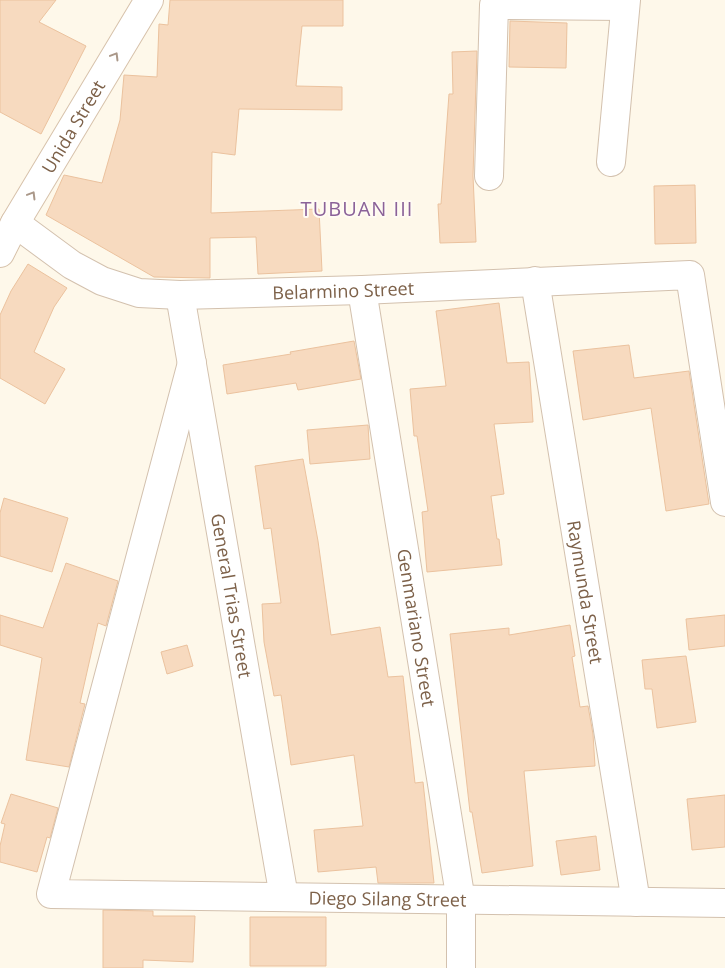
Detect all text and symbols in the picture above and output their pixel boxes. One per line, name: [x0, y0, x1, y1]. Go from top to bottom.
one-way arrow: [109, 52, 119, 61]
street label: Unida Street: [36, 76, 110, 178]
one-way arrow: [25, 192, 35, 201]
district label: TUBUAN III: [301, 195, 413, 222]
street label: Belarmino Street: [272, 276, 415, 304]
street label: General Trias Street: [206, 512, 258, 680]
street label: Raymunda Street: [562, 518, 609, 665]
street label: Genmariano Street: [392, 547, 441, 708]
street label: Diego Silang Street: [309, 885, 467, 912]

